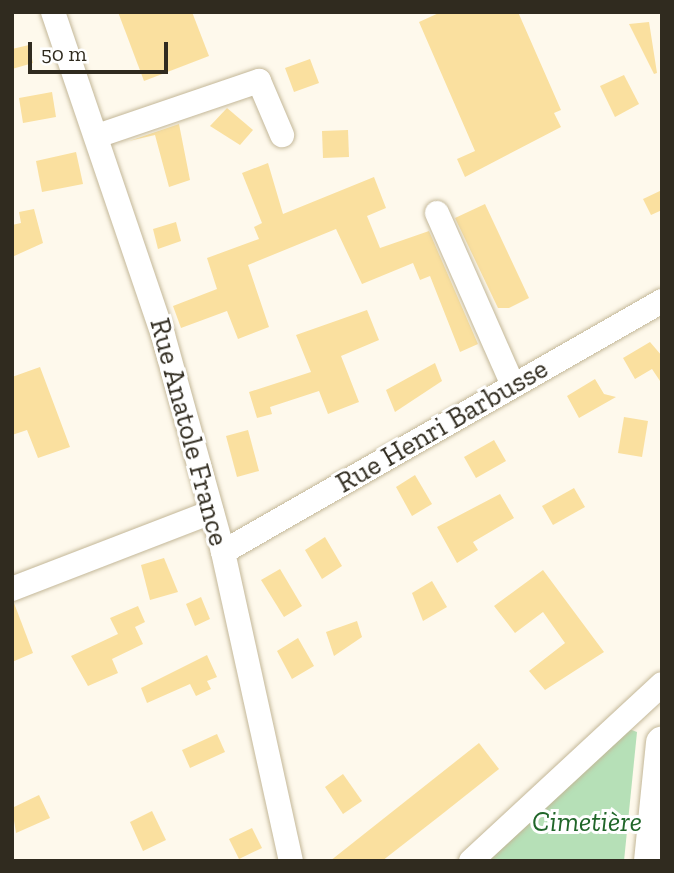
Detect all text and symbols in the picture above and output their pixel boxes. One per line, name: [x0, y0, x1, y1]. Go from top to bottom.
scale bar: [32, 28, 172, 72]
text: 50 m: [41, 41, 87, 66]
street label: Rue Anatole France: [142, 314, 236, 550]
street label: Rue Henri Barbusse: [330, 352, 554, 500]
park label: Cimetière: [532, 805, 642, 839]

